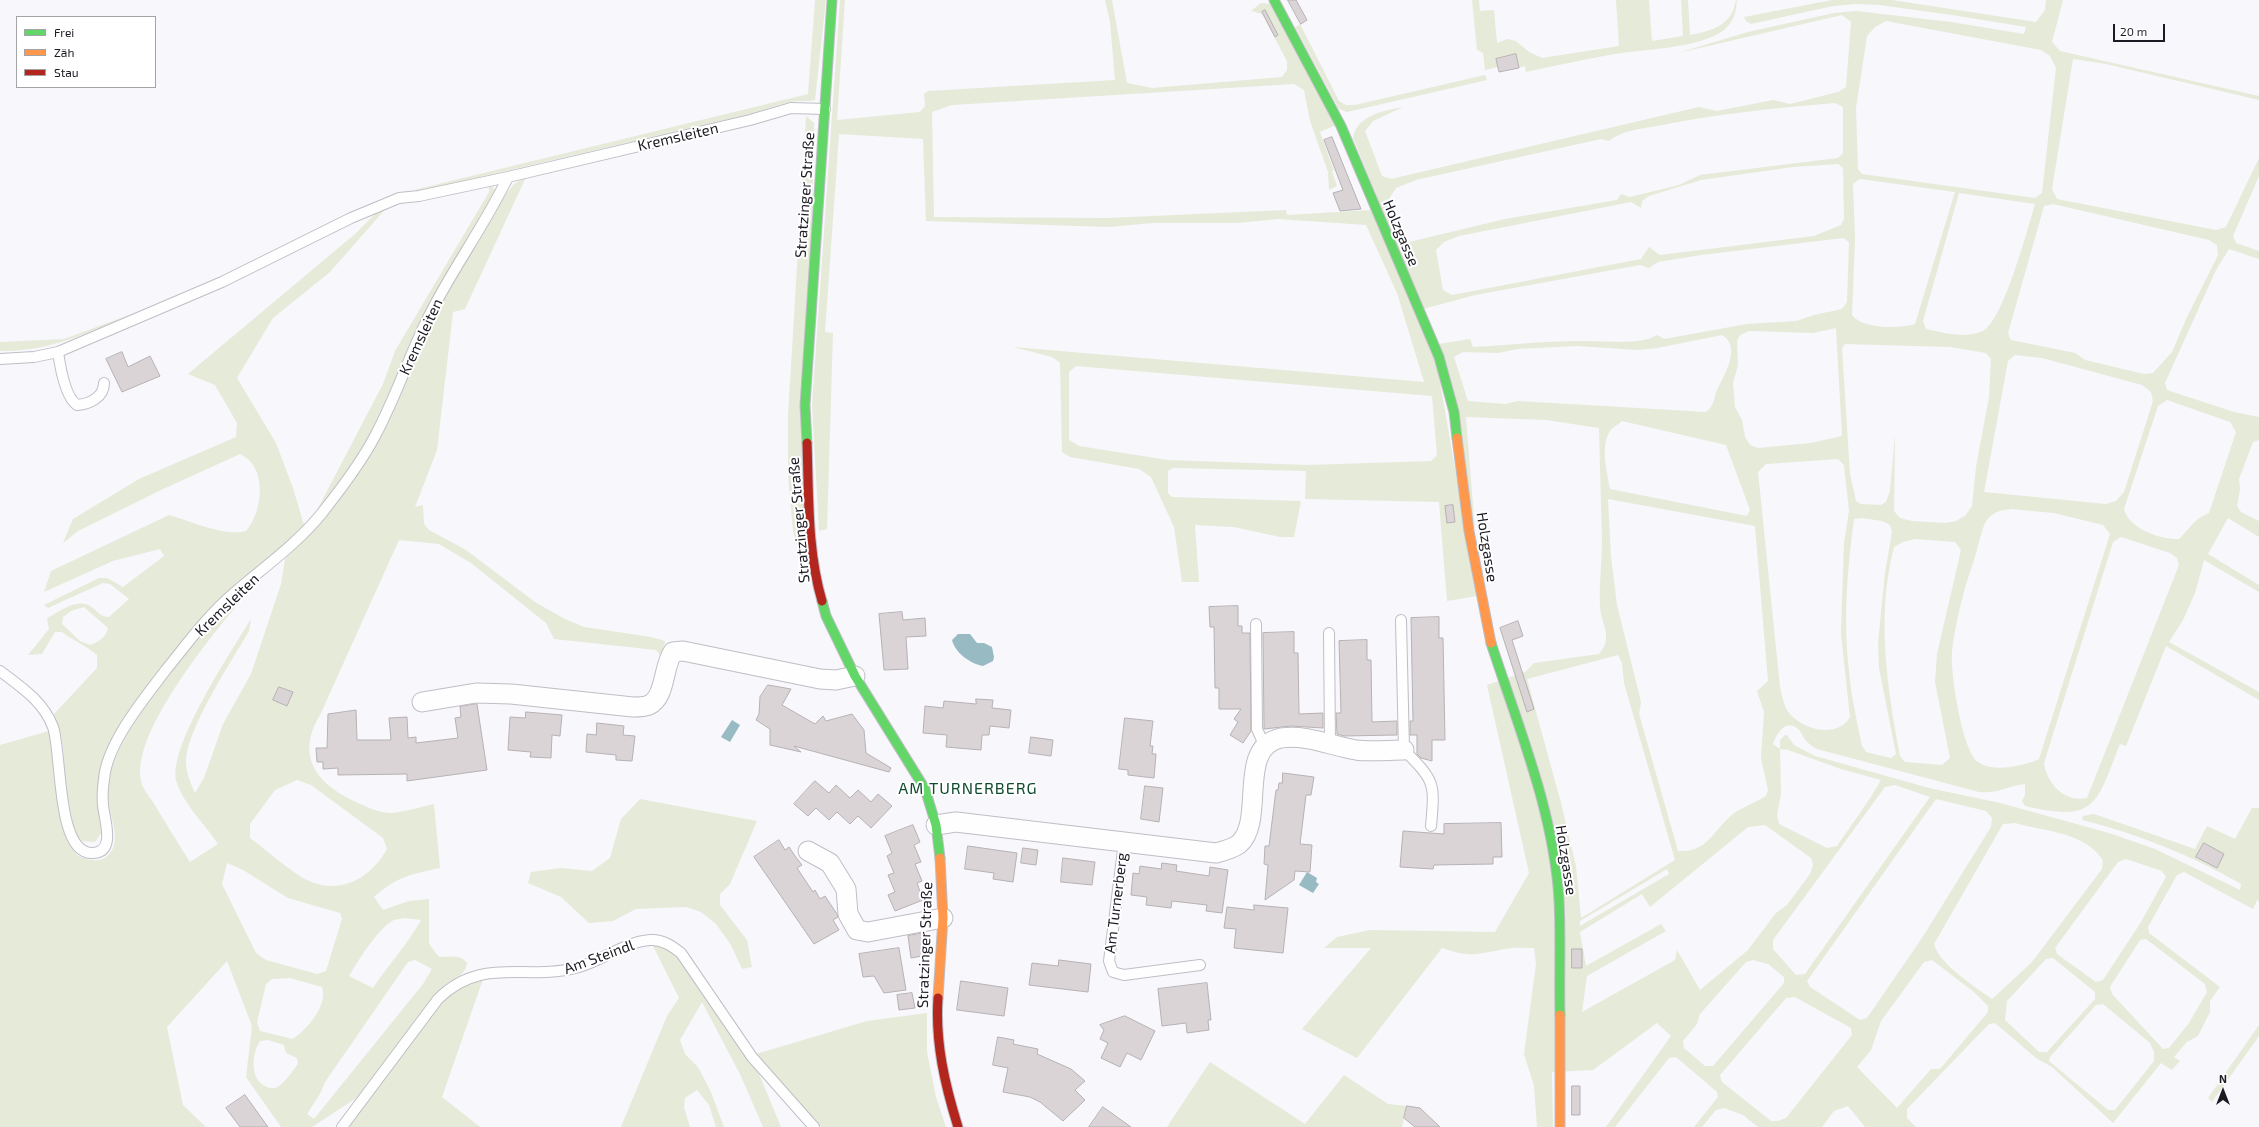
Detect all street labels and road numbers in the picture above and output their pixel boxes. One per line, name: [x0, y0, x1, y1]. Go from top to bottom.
street label: Kremsleiten: [636, 119, 720, 155]
street label: Stratzinger Straße: [792, 131, 818, 259]
street label: Holzgasse: [1379, 197, 1423, 269]
street label: Kremsleiten: [395, 296, 447, 378]
street label: Stratzinger Straße: [785, 456, 813, 584]
street label: Holzgasse: [1473, 511, 1501, 583]
street label: Kremsleiten: [191, 570, 263, 640]
street label: Holzgasse: [1552, 824, 1580, 896]
street label: Am Turnerberg: [1101, 852, 1131, 954]
street label: Stratzinger Straße: [914, 882, 936, 1008]
street label: Am Steindl: [561, 936, 637, 978]

